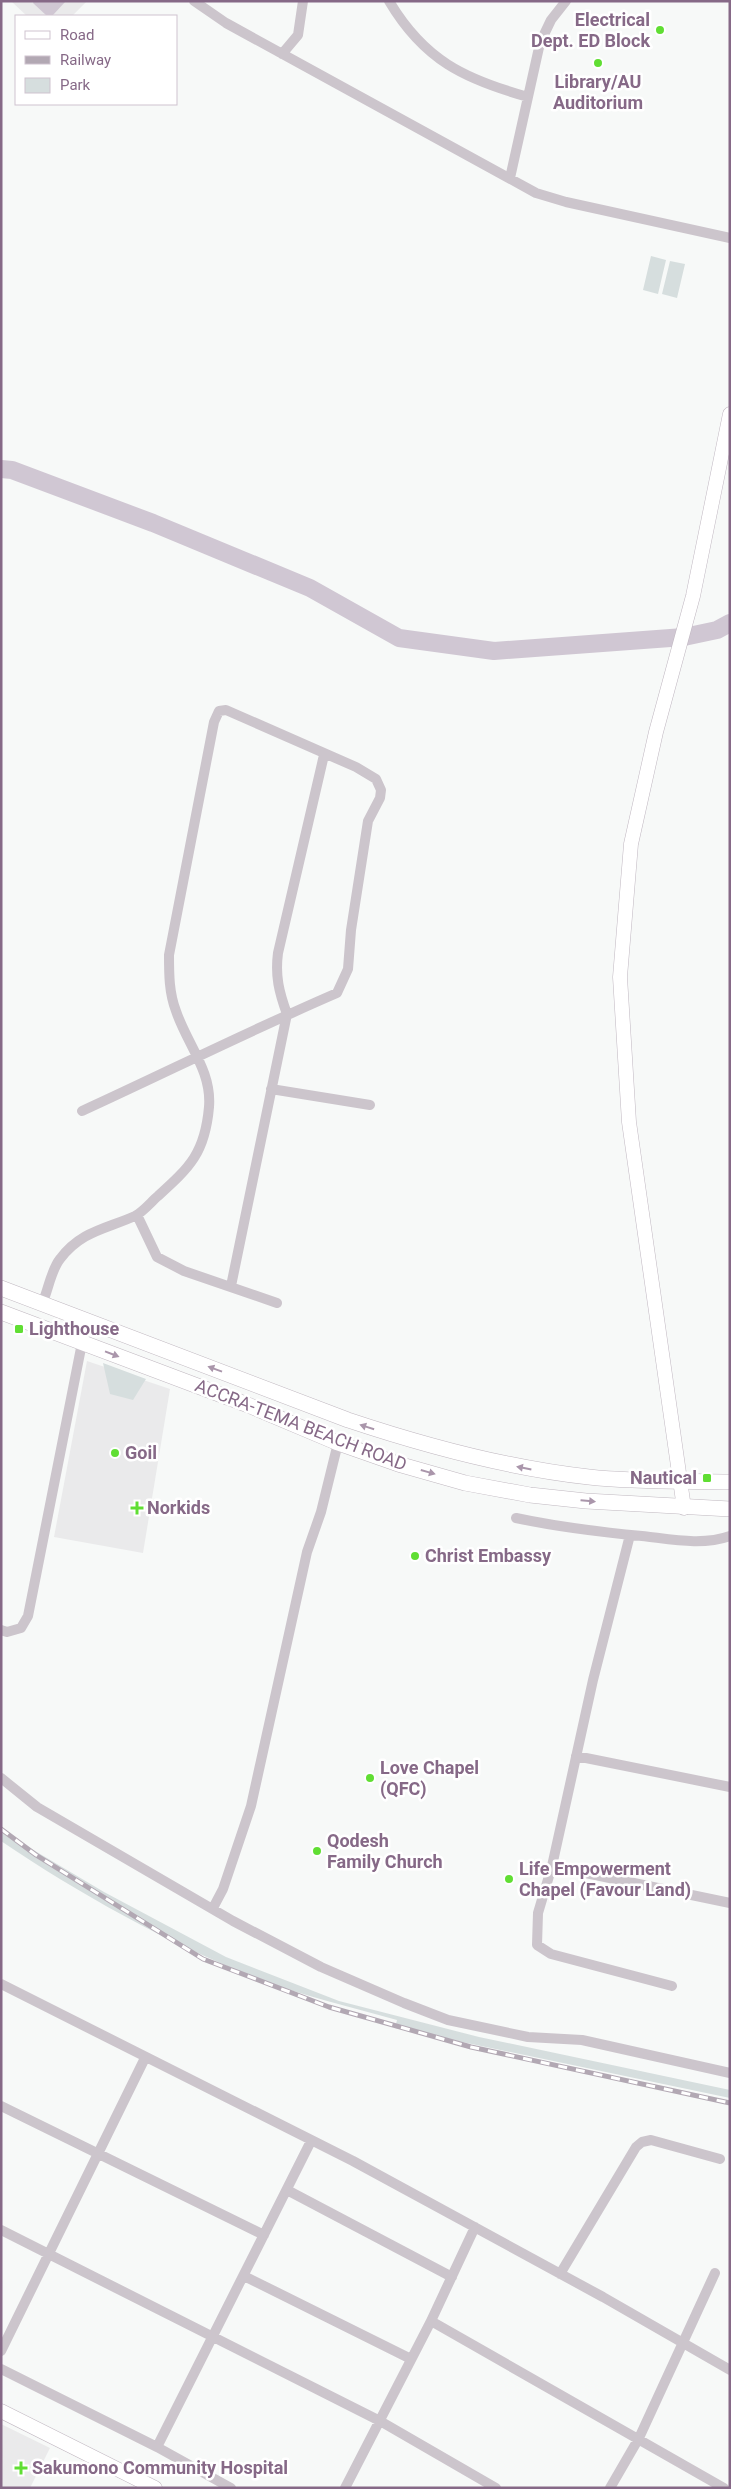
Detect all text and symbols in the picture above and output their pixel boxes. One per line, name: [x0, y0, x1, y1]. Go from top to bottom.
place label: Electrical Dept. ED Block: [531, 9, 650, 51]
legend: [15, 15, 178, 105]
marker: Electrical Dept. ED Block: [654, 24, 666, 36]
text: Road: [60, 26, 94, 44]
text: Railway: [60, 51, 111, 69]
marker: Library/AU Auditorium: [592, 57, 604, 69]
place label: Library/AU Auditorium: [553, 71, 643, 113]
text: Park: [60, 76, 91, 94]
place label: Lighthouse: [29, 1318, 120, 1339]
marker: Lighthouse: [13, 1323, 25, 1335]
one-way arrow: [105, 1351, 119, 1359]
one-way arrow: [207, 1365, 222, 1373]
street label: ACCRA-TEMA BEACH ROAD: [192, 1374, 410, 1475]
one-way arrow: [360, 1422, 375, 1430]
place label: Goil: [125, 1442, 157, 1463]
marker: Goil: [109, 1447, 121, 1459]
one-way arrow: [516, 1463, 532, 1471]
place label: Nautical: [630, 1467, 697, 1488]
one-way arrow: [421, 1469, 436, 1477]
marker: Nautical: [701, 1472, 713, 1484]
place label: Norkids: [147, 1497, 210, 1518]
one-way arrow: [580, 1498, 596, 1506]
marker: Norkids: [131, 1502, 143, 1514]
place label: Christ Embassy: [425, 1545, 552, 1566]
marker: Christ Embassy: [409, 1550, 421, 1562]
place label: Love Chapel (QFC): [380, 1757, 479, 1800]
marker: Love Chapel (QFC): [364, 1772, 376, 1784]
place label: Qodesh Family Church: [327, 1830, 443, 1872]
marker: Qodesh Family Church: [311, 1845, 323, 1857]
place label: Life Empowerment Chapel (Favour Land): [519, 1858, 691, 1901]
marker: Life Empowerment Chapel (Favour Land): [503, 1873, 515, 1885]
place label: Sakumono Community Hospital: [32, 2457, 288, 2478]
marker: Sakumono Community Hospital: [14, 2461, 28, 2475]

